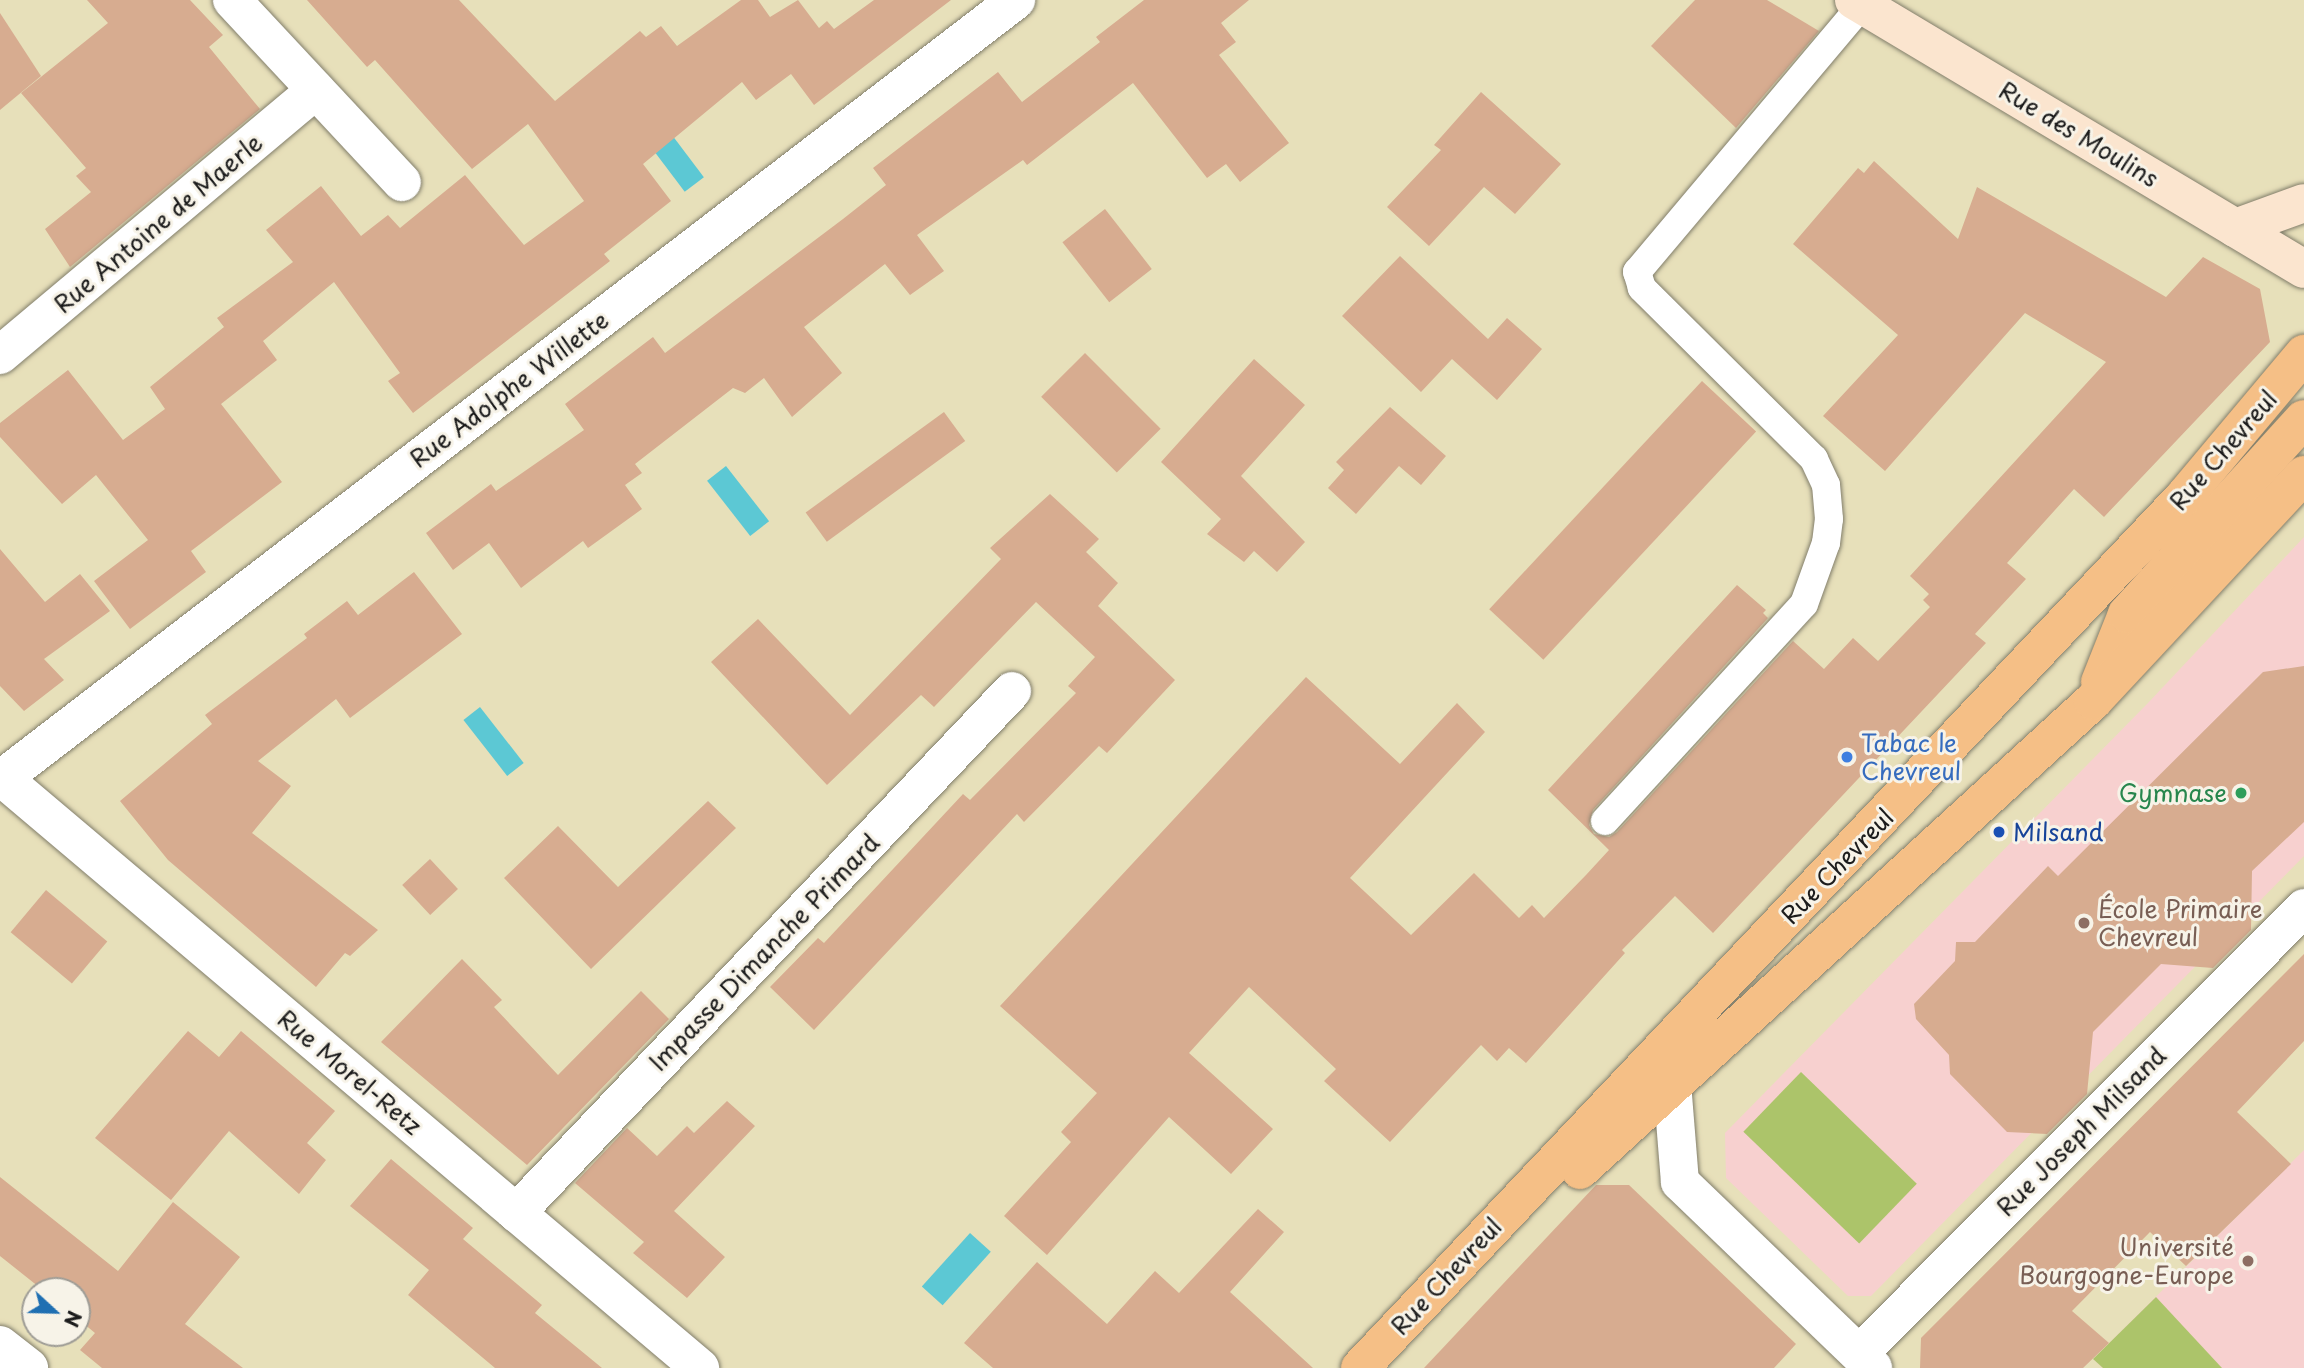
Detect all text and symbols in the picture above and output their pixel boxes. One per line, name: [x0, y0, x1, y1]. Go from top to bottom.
street label: Rue des Moulins: [1992, 74, 2166, 194]
street label: Rue Antoine de Maerle: [46, 126, 270, 320]
street label: Rue Adolphe Willette: [404, 305, 614, 473]
street label: Rue Chevreul: [2162, 383, 2284, 517]
place label: Tabac le Chevreul: [1861, 729, 1961, 785]
marker: Tabac le Chevreul: [1839, 749, 1855, 765]
place label: Gymnase: [2119, 779, 2227, 807]
marker: Gymnase: [2233, 785, 2249, 801]
street label: Rue Chevreul: [1774, 801, 1900, 931]
place label: Milsand: [2013, 818, 2103, 846]
marker: Milsand: [1991, 824, 2007, 840]
street label: Impasse Dimanche Primard: [643, 827, 885, 1077]
place label: École Primaire Chevreul: [2098, 895, 2264, 951]
marker: École Primaire Chevreul: [2076, 915, 2092, 931]
street label: Rue Morel-Retz: [272, 1003, 428, 1141]
street label: Rue Joseph Milsand: [1989, 1039, 2173, 1223]
street label: Rue Chevreul: [1383, 1210, 1509, 1342]
place label: Université Bourgogne-Europe: [2019, 1233, 2234, 1289]
marker: Université Bourgogne-Europe: [2240, 1253, 2256, 1269]
north arrow: [21, 1277, 91, 1347]
text: N: [58, 1307, 89, 1331]

